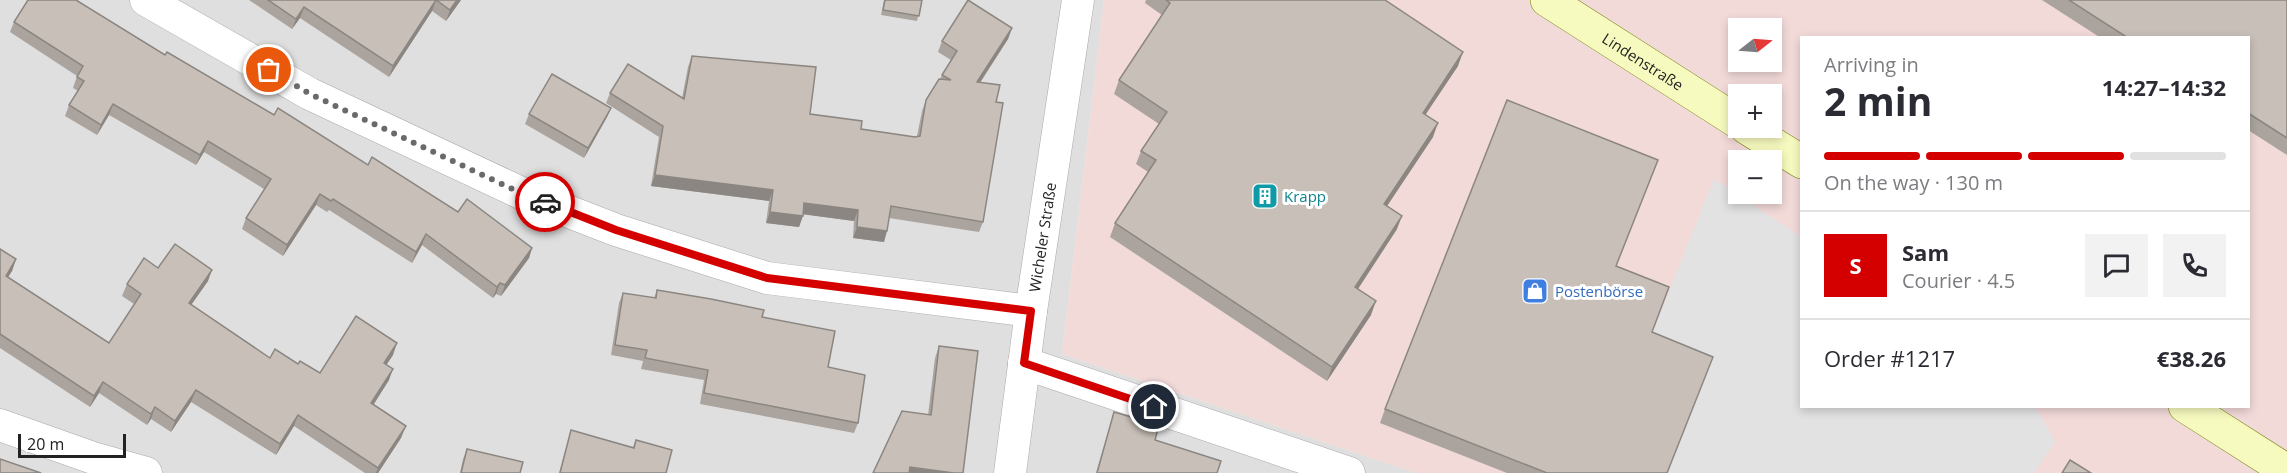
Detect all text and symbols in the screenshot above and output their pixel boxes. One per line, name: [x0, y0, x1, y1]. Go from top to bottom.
north arrow: [1728, 18, 1782, 72]
map controls: [1728, 18, 1782, 204]
street label: Lindenstraße: [1599, 28, 1687, 95]
pin: [243, 44, 294, 95]
text: Arriving in: [1824, 51, 1919, 78]
icon: bag: [252, 53, 285, 86]
text: 14:27–14:32: [2102, 72, 2226, 102]
text: 2 min: [1824, 74, 1932, 127]
button: +: [1728, 84, 1782, 138]
button: −: [1728, 150, 1782, 204]
text: On the way · 130 m: [1824, 169, 2003, 196]
courier: [515, 172, 575, 232]
street label: Wicheler Straße: [1024, 181, 1060, 293]
building icon: Krapp: [1250, 181, 1280, 211]
icon: car: [529, 186, 562, 219]
place label: Krapp: [1284, 186, 1326, 206]
button: chat: [2085, 234, 2148, 297]
button: phone: [2163, 234, 2226, 297]
text: Sam: [1902, 237, 1949, 267]
text: S: [1849, 250, 1862, 280]
text: Courier · 4.5: [1902, 267, 2015, 294]
shop icon: Postenbörse: [1520, 276, 1550, 306]
place label: Postenbörse: [1555, 281, 1643, 301]
text: Order #1217: [1824, 343, 1955, 373]
text: €38.26: [2157, 343, 2226, 373]
pin: [1128, 381, 1179, 432]
icon: home: [1137, 390, 1170, 423]
scale bar: [18, 431, 126, 458]
text: 20 m: [27, 433, 64, 455]

